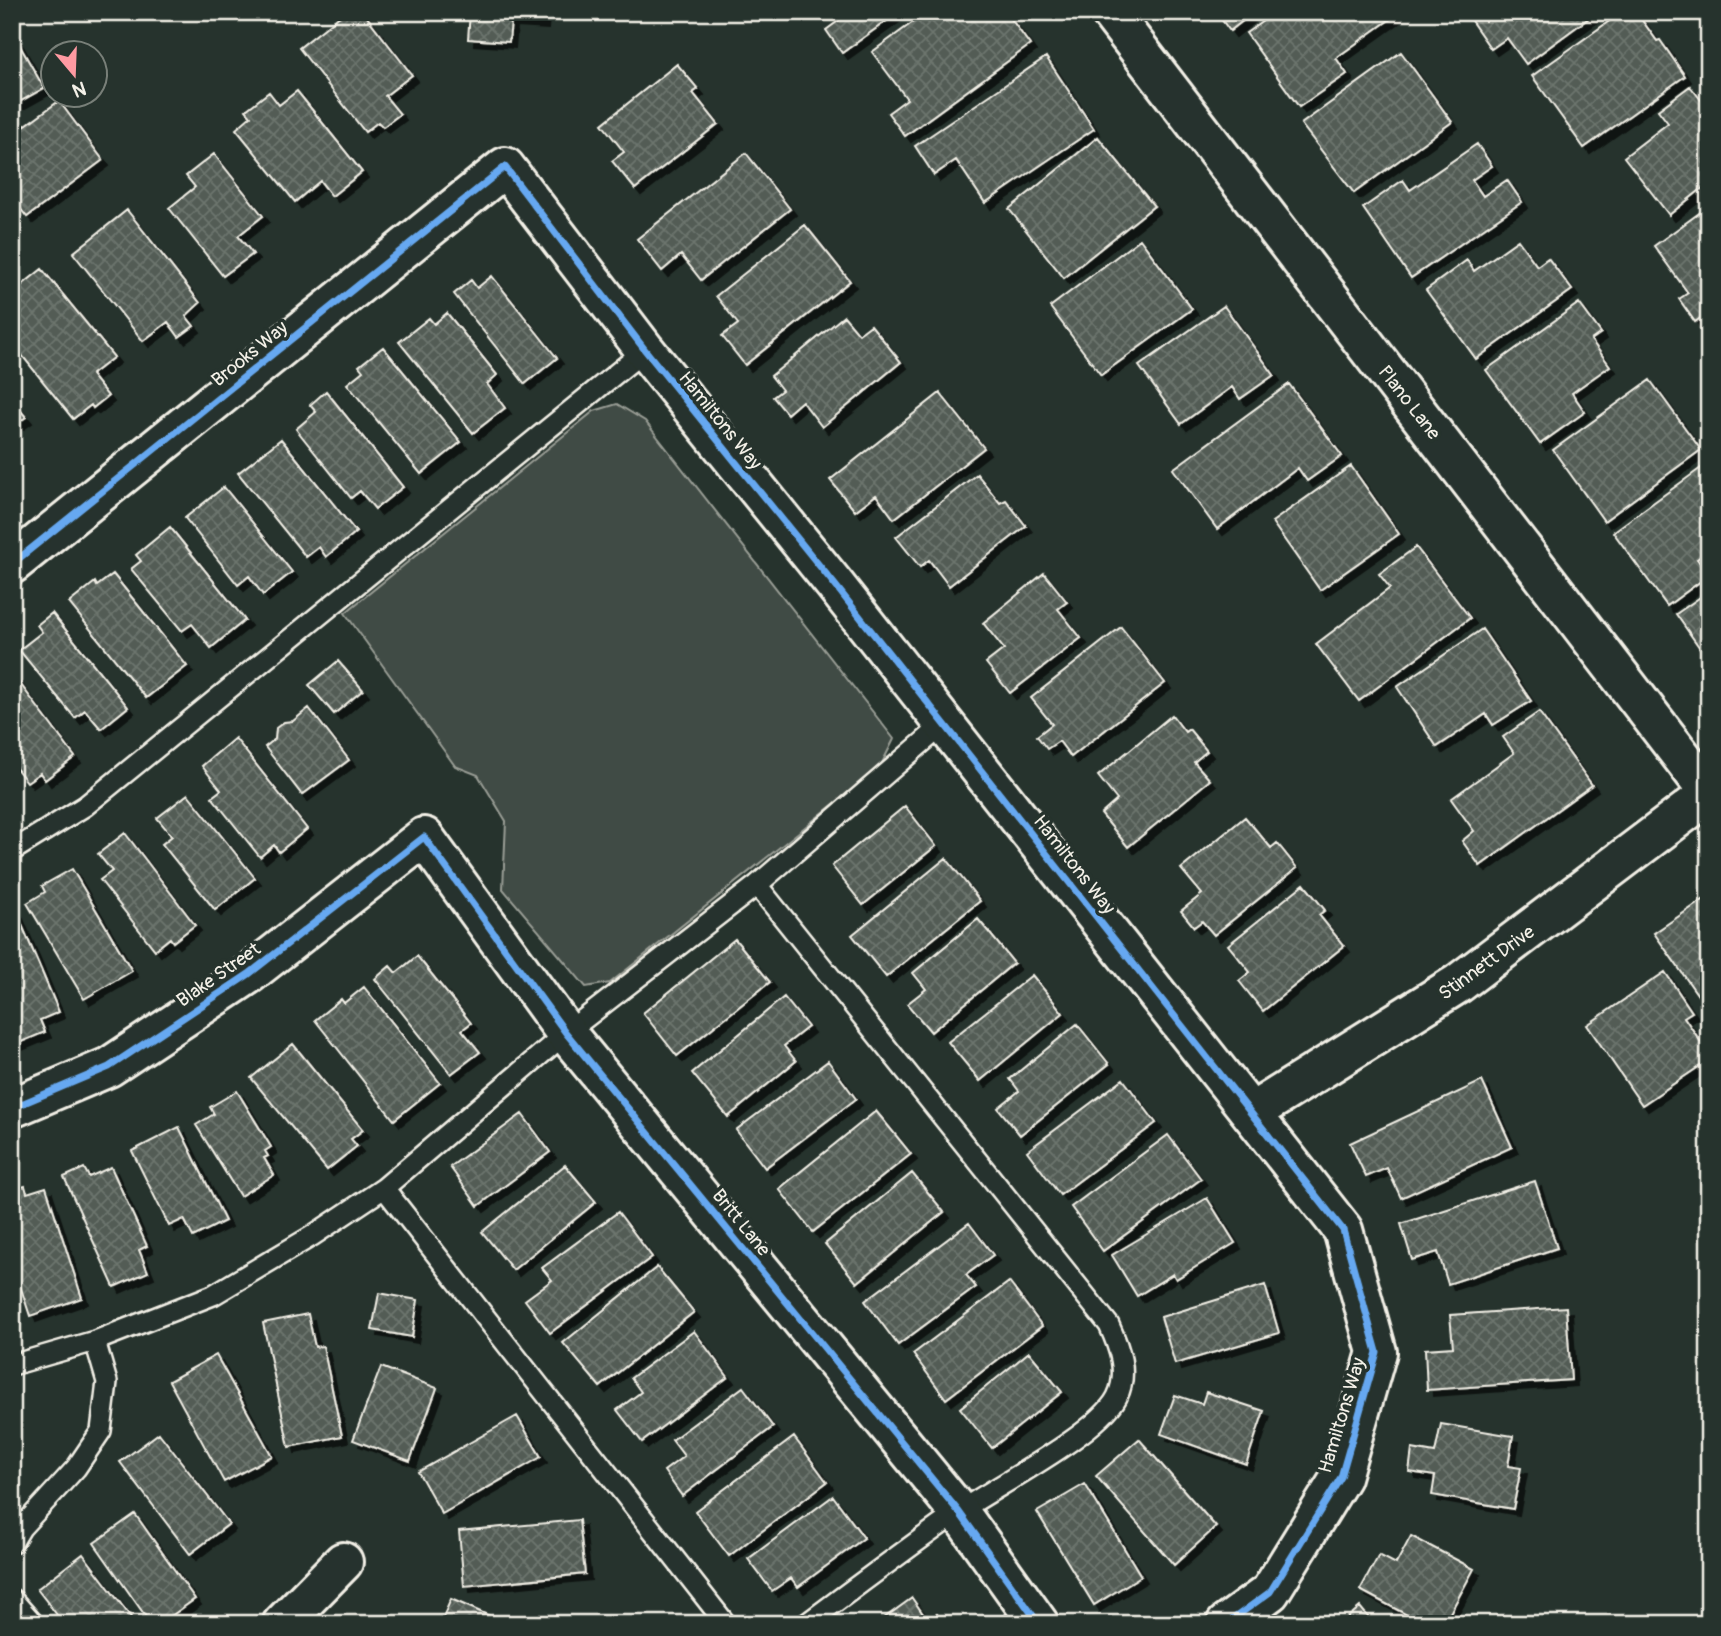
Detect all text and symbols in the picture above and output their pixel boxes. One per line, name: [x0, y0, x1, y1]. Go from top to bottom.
north arrow: [38, 38, 108, 108]
text: N: [69, 76, 89, 103]
street label: Brooks Way: [207, 316, 293, 392]
street label: Plano Lane: [1373, 361, 1446, 445]
street label: Hamiltons Way: [673, 367, 767, 475]
street label: Hamiltons Way: [1028, 810, 1120, 919]
street label: Stinnett Drive: [1434, 920, 1540, 1006]
street label: Blake Street: [172, 937, 265, 1012]
street label: Britt Lane: [707, 1184, 776, 1262]
street label: Hamiltons Way: [1313, 1355, 1371, 1476]

